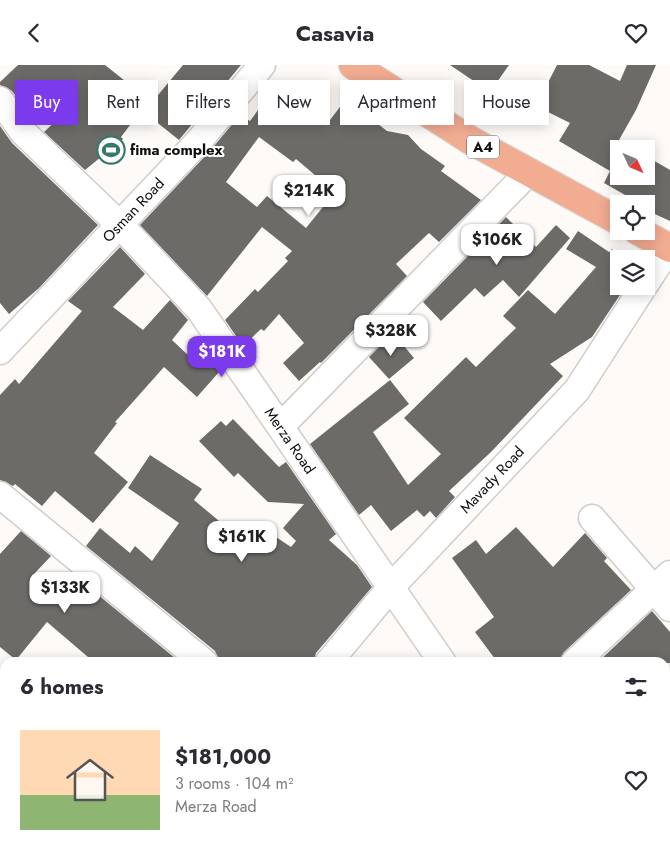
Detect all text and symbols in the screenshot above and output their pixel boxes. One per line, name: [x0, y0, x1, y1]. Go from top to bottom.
text: Casavia: [296, 17, 374, 49]
icon: back: [20, 19, 48, 47]
icon: heart: [622, 19, 650, 47]
chip: Buy: [15, 80, 78, 125]
chip: Rent: [88, 80, 158, 125]
chip: Filters: [168, 80, 248, 125]
chip: New: [258, 80, 330, 125]
chip: Apartment: [340, 80, 454, 125]
chip: House: [464, 80, 549, 125]
sports icon: fima complex: [96, 135, 126, 165]
road number: A4: [467, 135, 499, 159]
place label: fima complex: [130, 139, 222, 161]
north arrow: [610, 140, 655, 185]
map controls: [610, 140, 655, 295]
street label: Osman Road: [97, 173, 169, 247]
pin: $214K: [274, 175, 344, 217]
text: $214K: [284, 179, 334, 202]
button: locate: [610, 195, 655, 240]
pin: $106K: [462, 223, 532, 266]
text: $106K: [472, 228, 522, 251]
button: layers: [610, 250, 655, 295]
pin: $328K: [356, 315, 426, 357]
text: $328K: [365, 319, 417, 342]
pin: $181K: [187, 335, 257, 378]
text: $181K: [198, 340, 246, 363]
street label: Merza Road: [259, 403, 321, 478]
street label: Mavady Road: [455, 441, 529, 518]
pin: $161K: [207, 521, 277, 563]
text: $161K: [218, 525, 266, 548]
pin: $133K: [30, 571, 100, 614]
text: $133K: [40, 576, 90, 599]
text: 6 homes: [20, 672, 104, 702]
icon: filters: [622, 673, 650, 701]
text: $181,000: [175, 742, 271, 772]
icon: home: [60, 750, 120, 810]
icon: heart: [622, 766, 650, 794]
text: 3 rooms · 104 m²: [175, 772, 294, 795]
text: Merza Road: [175, 795, 257, 818]

